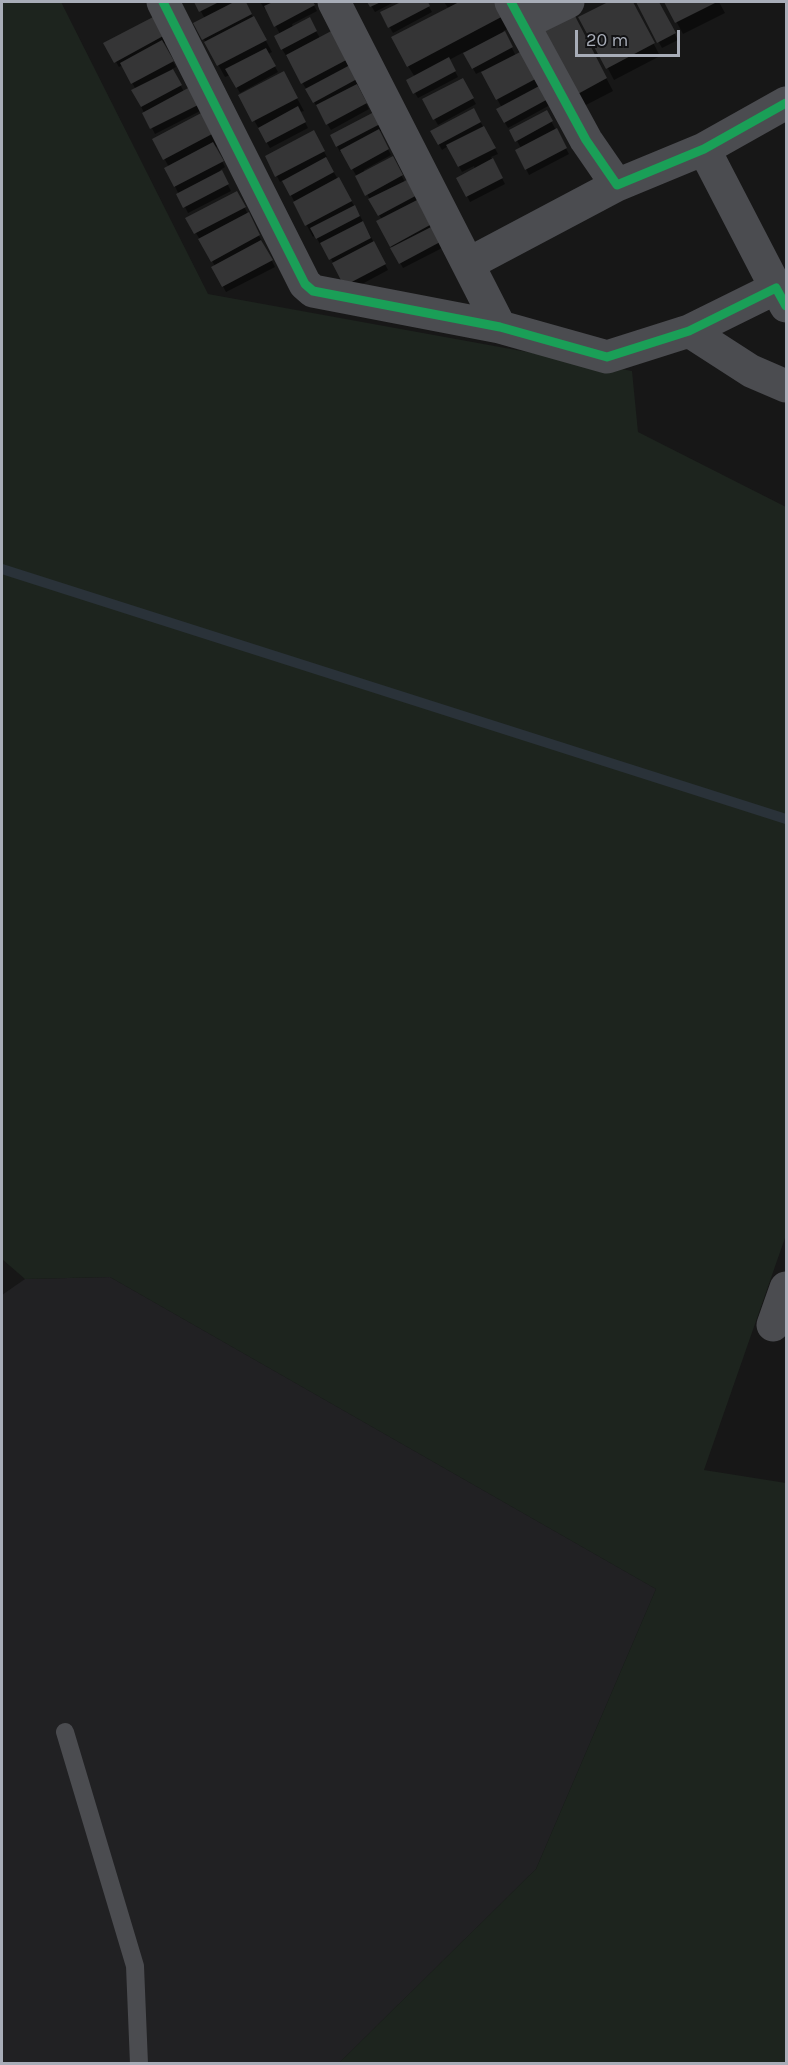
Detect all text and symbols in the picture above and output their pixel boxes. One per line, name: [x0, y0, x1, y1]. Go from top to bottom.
scale bar: [578, 18, 683, 56]
text: 20 m: [586, 29, 628, 51]

